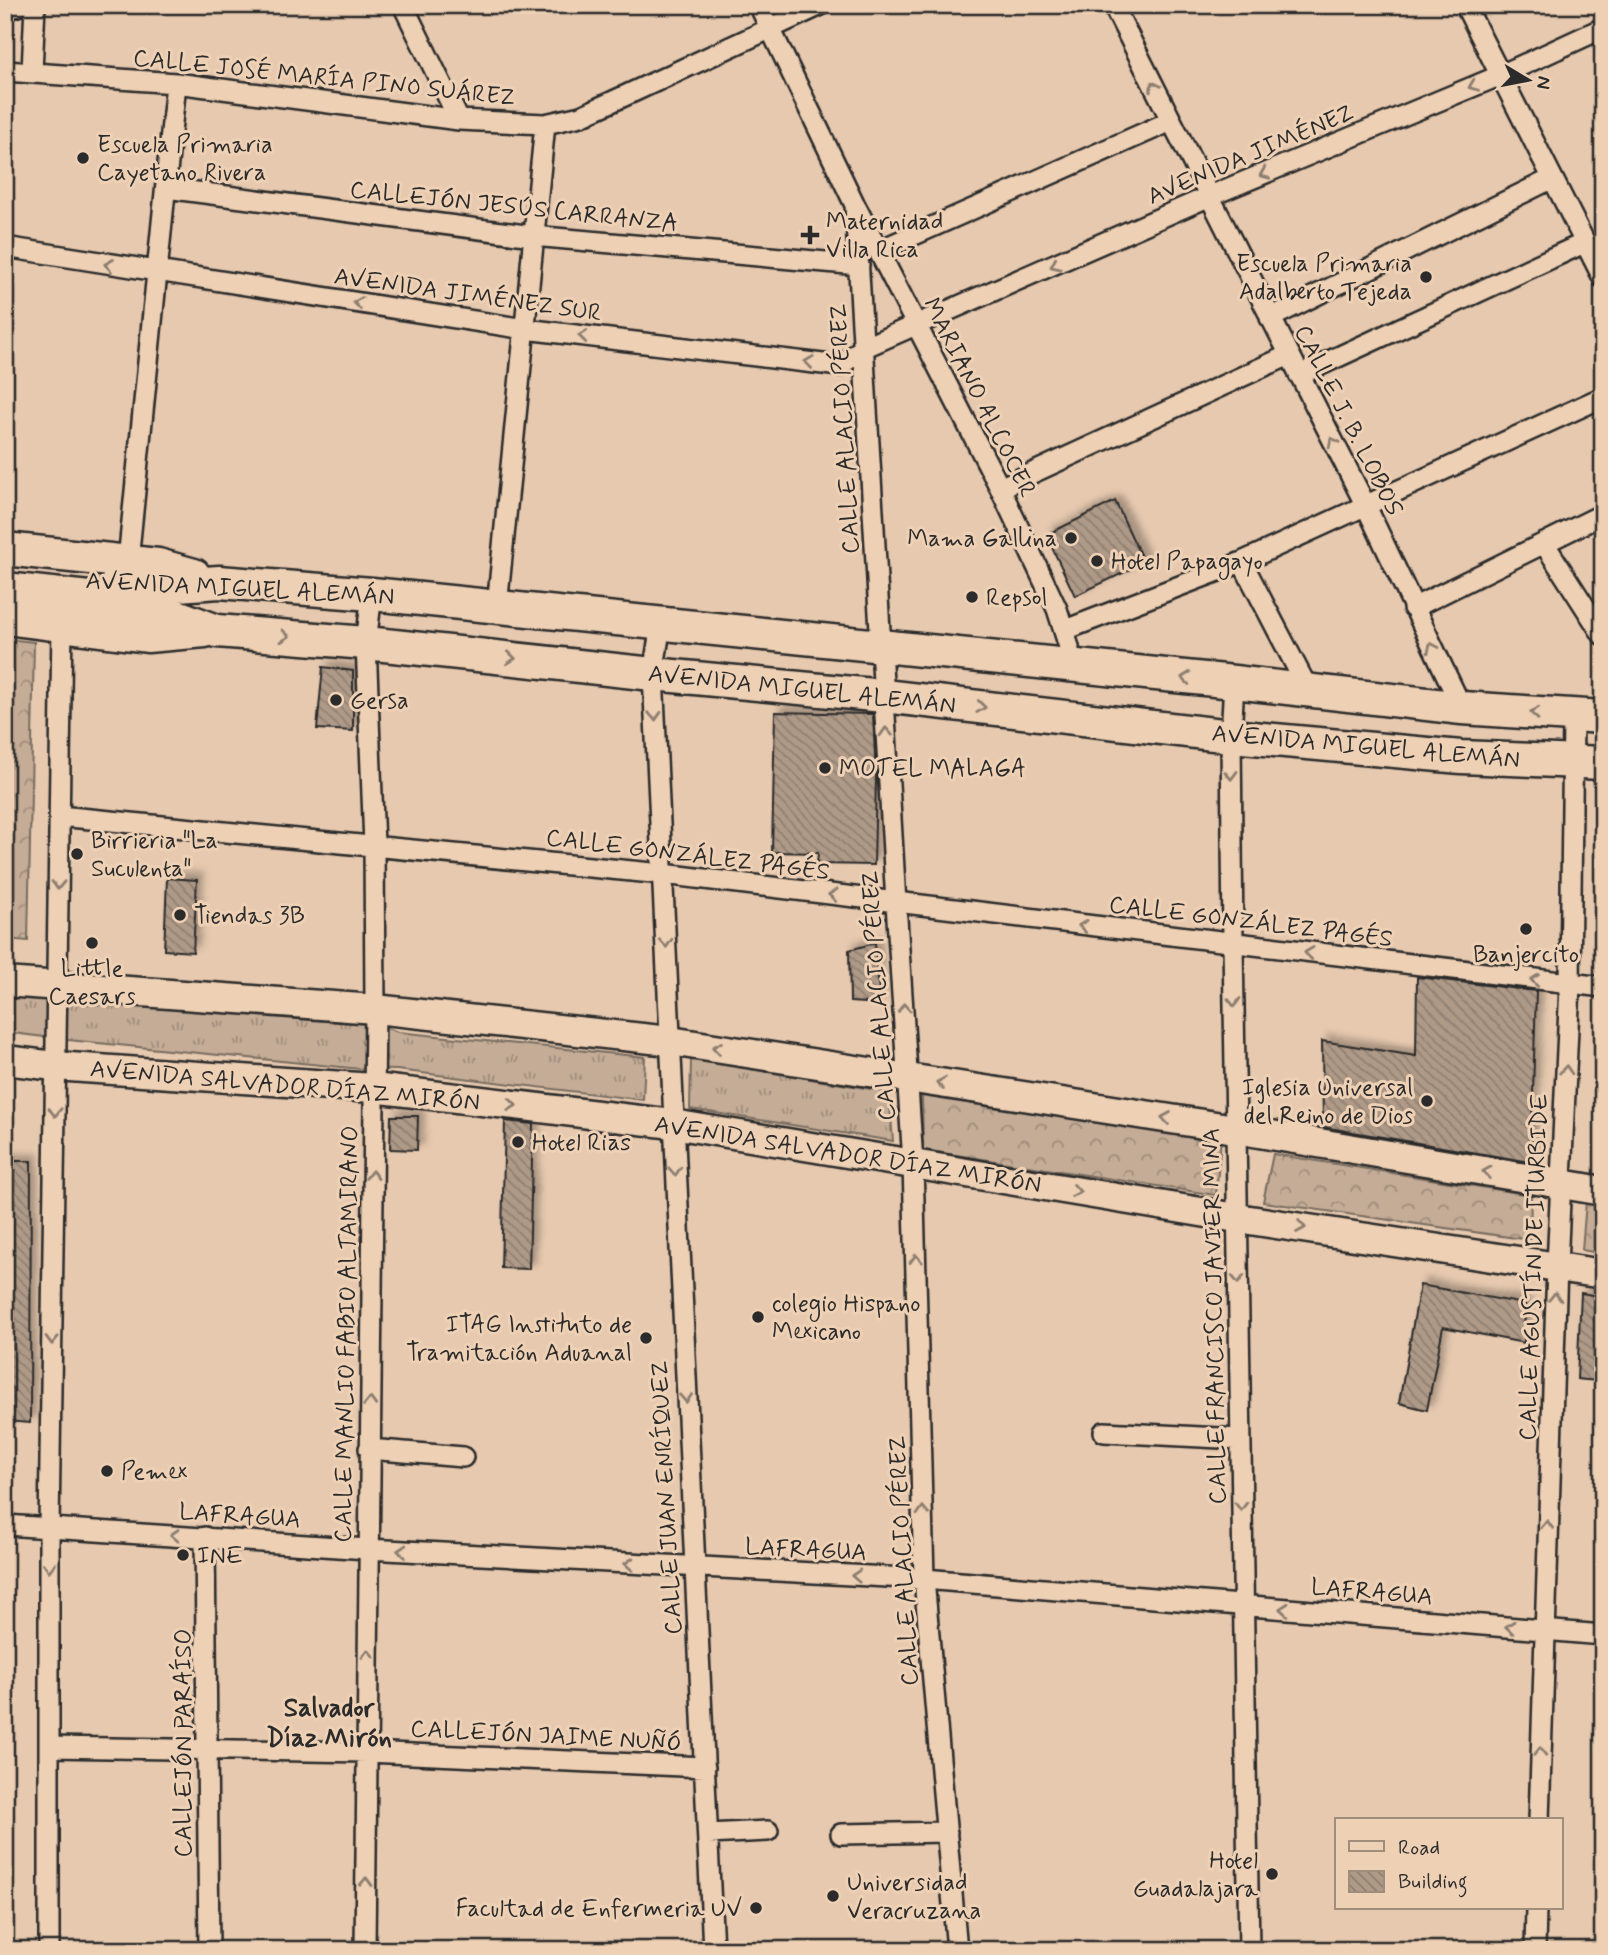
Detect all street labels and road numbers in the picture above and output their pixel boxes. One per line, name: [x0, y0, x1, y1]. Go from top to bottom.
street label: CALLE JOSÉ MARÍA PINO SUÁREZ: [131, 41, 516, 114]
street label: AVENIDA JIMÉNEZ: [1142, 96, 1358, 213]
street label: CALLEJÓN JESÚS CARRANZA: [348, 175, 679, 240]
street label: AVENIDA JIMÉNEZ SUR: [332, 259, 604, 330]
street label: MARIANO ALCOCER: [915, 293, 1042, 503]
street label: CALLE ALACIO PÉREZ: [821, 303, 868, 555]
street label: CALLE J. B. LOBOS: [1286, 320, 1409, 521]
street label: AVENIDA MIGUEL ALEMÁN: [85, 565, 395, 613]
street label: AVENIDA MIGUEL ALEMÁN: [647, 658, 957, 722]
street label: AVENIDA MIGUEL ALEMÁN: [1211, 718, 1521, 776]
street label: CALLE GONZÁLEZ PAGÉS: [544, 821, 832, 888]
street label: CALLE ALACIO PÉREZ: [853, 870, 904, 1122]
street label: CALLE GONZÁLEZ PAGÉS: [1107, 888, 1395, 955]
street label: AVENIDA SALVADOR DÍAZ MIRÓN: [89, 1053, 481, 1119]
street label: CALLE AGUSTÍN DE ITURBIDE: [1512, 1093, 1556, 1441]
street label: AVENIDA SALVADOR DÍAZ MIRÓN: [652, 1109, 1043, 1201]
street label: CALLE MANLIO FABIO ALTAMIRANO: [328, 1125, 367, 1543]
street label: CALLE FRANCISCO JAVIER MINA: [1197, 1127, 1234, 1505]
street label: CALLE JUAN ENRÍQUEZ: [644, 1360, 690, 1635]
street label: CALLE ALACIO PÉREZ: [880, 1435, 927, 1687]
street label: LAFRAGUA: [178, 1497, 302, 1536]
street label: LAFRAGUA: [744, 1532, 868, 1569]
street label: LAFRAGUA: [1310, 1572, 1434, 1613]
street label: CALLEJÓN PARAÍSO: [168, 1628, 200, 1858]
street label: CALLEJÓN JAIME NUÑÓ: [410, 1714, 682, 1759]

